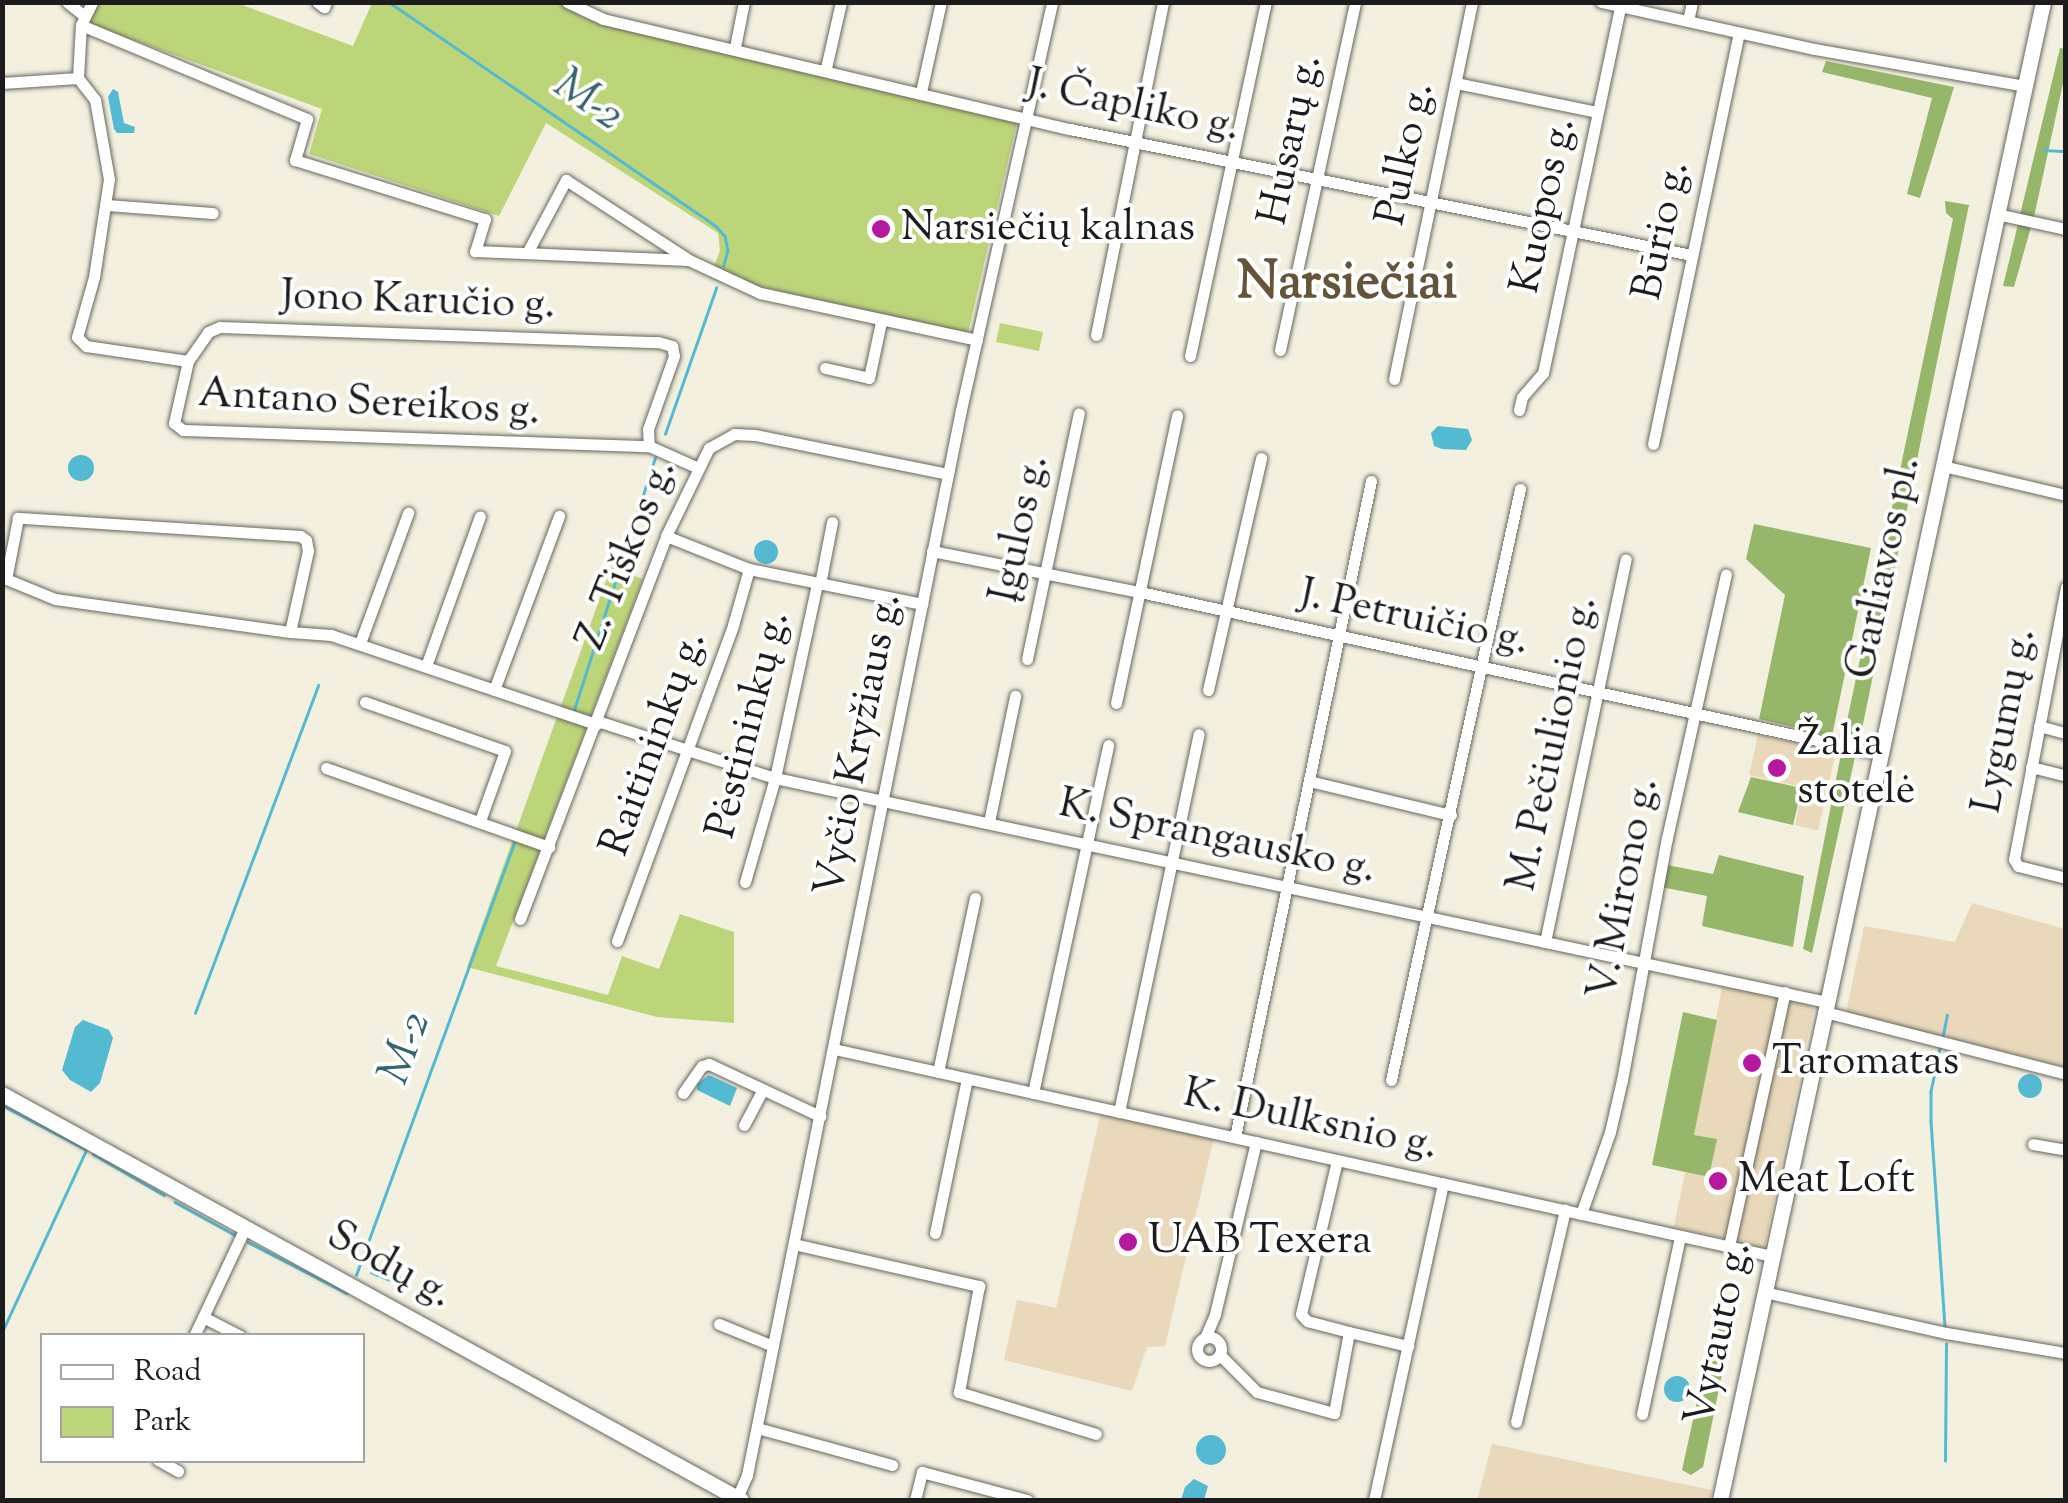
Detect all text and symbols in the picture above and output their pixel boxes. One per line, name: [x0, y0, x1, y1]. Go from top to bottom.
street label: Husarų g.: [1249, 50, 1335, 230]
water label: M-2: [542, 59, 632, 145]
street label: J. Čapliko g.: [1022, 60, 1244, 154]
street label: Pulko g.: [1367, 78, 1447, 230]
street label: Kuopos g.: [1502, 113, 1588, 299]
street label: Būrio g.: [1624, 157, 1702, 305]
place label: Narsiečių kalnas: [901, 204, 1195, 254]
marker: Narsiečių kalnas: [870, 218, 892, 240]
district label: Narsiečiai: [1237, 254, 1457, 316]
street label: Jono Karučio g.: [280, 272, 556, 332]
street label: Antano Sereikos g.: [197, 370, 541, 438]
street label: Įgulos g.: [981, 451, 1061, 607]
street label: Garliavos pl.: [1837, 452, 1933, 684]
street label: Z. Tiškos g.: [567, 453, 689, 657]
street label: J. Petruičio g.: [1295, 570, 1533, 668]
street label: Vyčio Kryžiaus g.: [806, 589, 914, 901]
street label: M. Pečiulionio g.: [1498, 592, 1610, 896]
street label: Pėstininkų g.: [697, 606, 803, 844]
street label: Lygumų g.: [1963, 624, 2049, 818]
street label: Raitininkų g.: [591, 625, 719, 863]
place label: Žalia stotelė: [1797, 719, 1915, 818]
marker: Žalia stotelė: [1766, 757, 1788, 779]
street label: V. Mirono g.: [1579, 774, 1671, 1004]
street label: K. Sprangausko g.: [1054, 780, 1380, 896]
water label: M-2: [369, 1006, 445, 1092]
place label: Taromatas: [1772, 1038, 1959, 1088]
marker: Taromatas: [1741, 1052, 1763, 1074]
street label: K. Dulksnio g.: [1178, 1069, 1442, 1173]
place label: Meat Loft: [1738, 1156, 1915, 1206]
marker: Meat Loft: [1707, 1170, 1729, 1192]
street label: Sodų g.: [318, 1211, 460, 1321]
place label: UAB Texera: [1148, 1217, 1372, 1267]
marker: UAB Texera: [1117, 1231, 1139, 1253]
street label: Vytauto g.: [1676, 1237, 1764, 1431]
legend: [40, 1333, 365, 1463]
text: Road: [134, 1351, 201, 1394]
text: Park: [134, 1401, 191, 1444]

